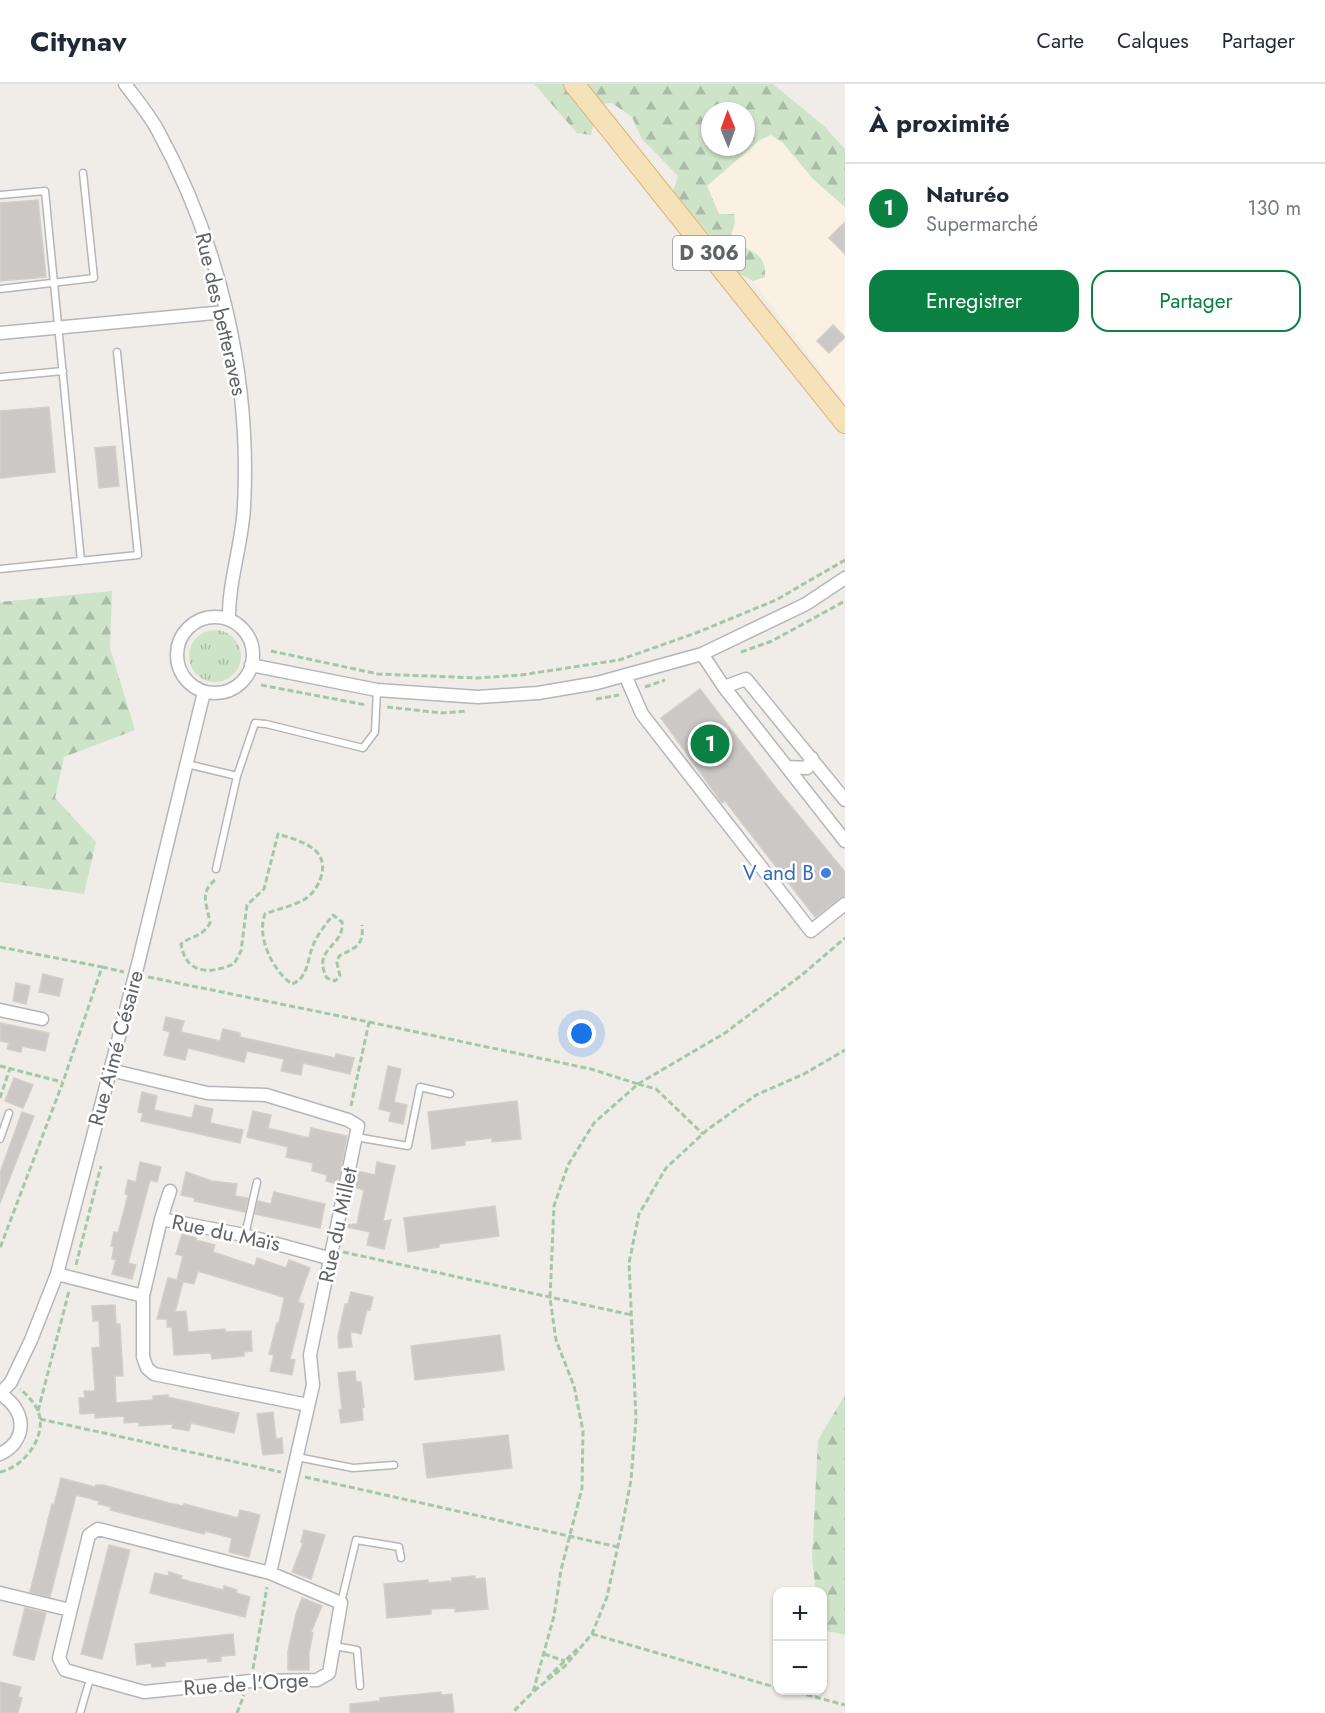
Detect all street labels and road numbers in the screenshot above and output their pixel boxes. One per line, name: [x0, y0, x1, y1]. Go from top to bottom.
street label: Rue des betteraves: [188, 229, 254, 399]
road number: D 306: [673, 236, 745, 270]
street label: Rue Aimé Césaire: [81, 967, 151, 1129]
street label: Rue du Millet: [311, 1165, 365, 1285]
street label: Rue du Maïs: [169, 1207, 283, 1259]
street label: Rue de l'Orge: [182, 1665, 310, 1703]

